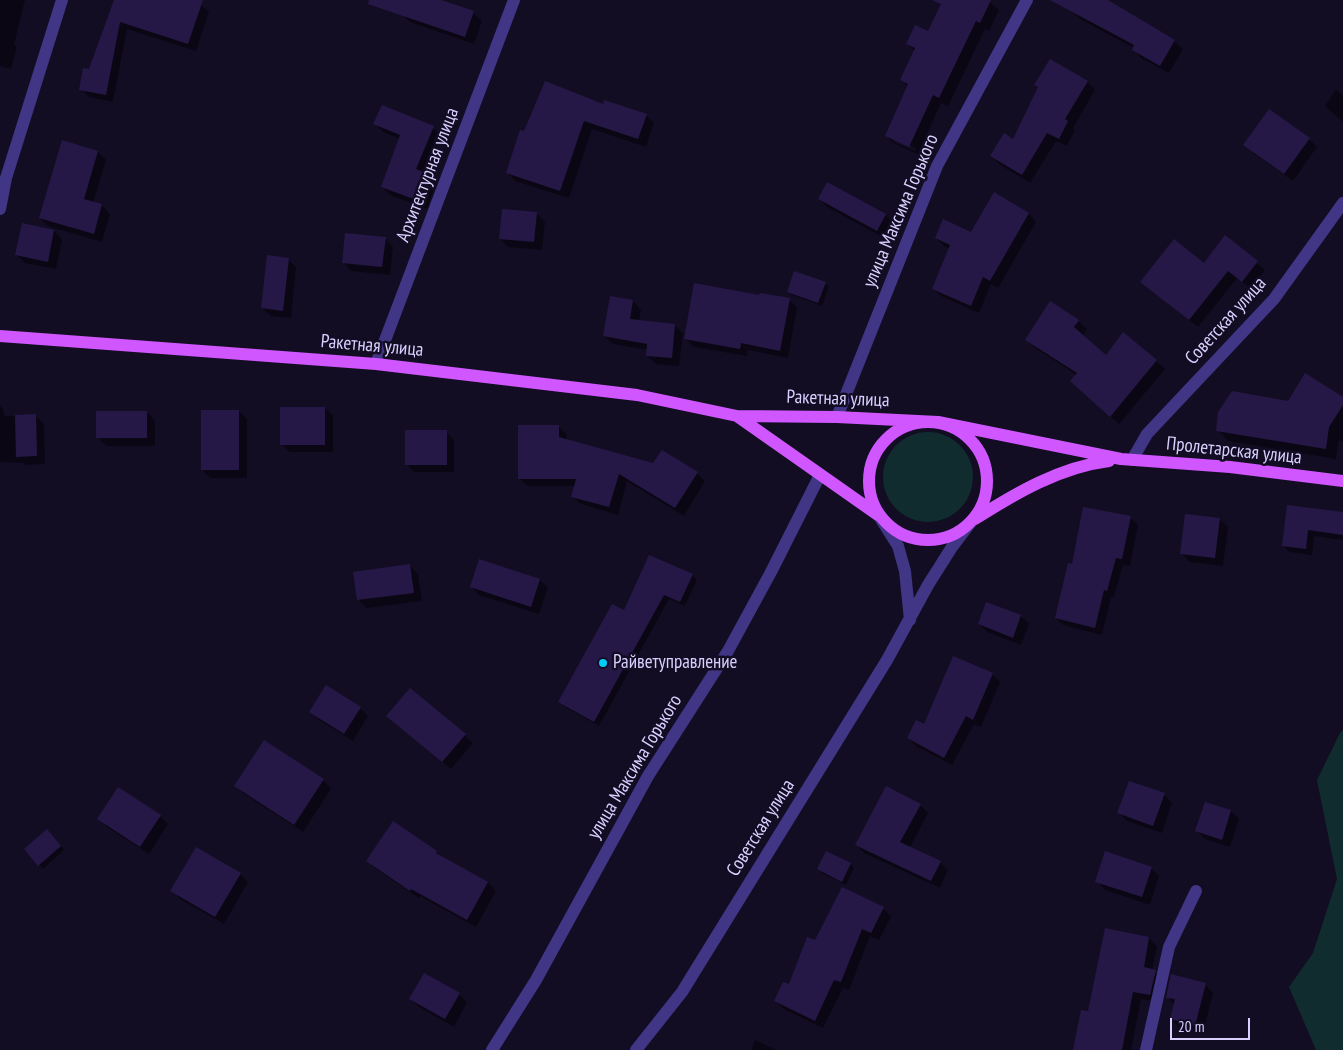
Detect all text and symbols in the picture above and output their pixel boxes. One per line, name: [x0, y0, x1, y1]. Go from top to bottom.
street label: Архитектурная улица: [392, 105, 464, 245]
street label: улица Максима Горького: [858, 131, 944, 291]
street label: Советская улица: [1181, 273, 1271, 369]
street label: Ракетная улица: [320, 330, 424, 362]
street label: Ракетная улица: [786, 386, 890, 412]
street label: Пролетарская улица: [1165, 433, 1303, 469]
place label: Райветуправление: [613, 652, 737, 674]
marker: Райветуправление: [597, 657, 609, 669]
street label: улица Максима Горького: [583, 691, 687, 843]
street label: Советская улица: [722, 775, 800, 881]
scale bar: [1173, 1008, 1253, 1040]
text: 20 m: [1178, 1017, 1204, 1036]

